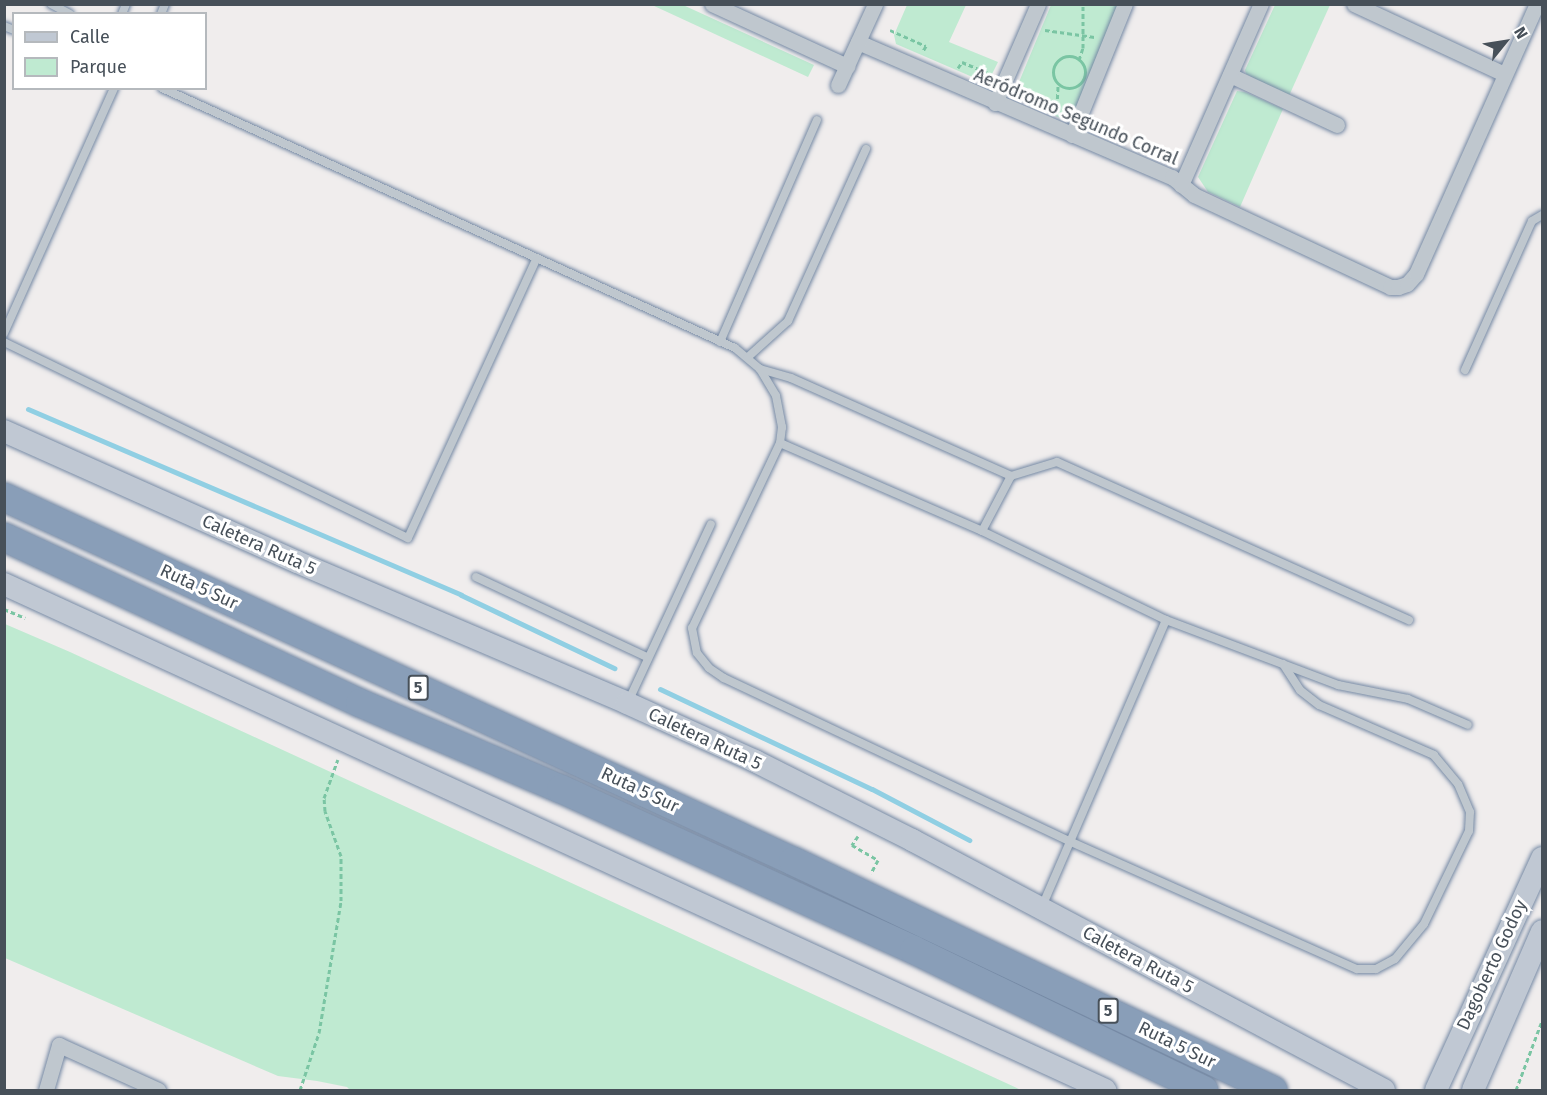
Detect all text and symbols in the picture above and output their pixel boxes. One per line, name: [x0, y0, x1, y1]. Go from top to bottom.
legend: [12, 12, 207, 90]
north arrow: [1475, 12, 1535, 72]
text: N: [1510, 23, 1532, 42]
text: Calle: [70, 26, 110, 48]
text: Parque: [70, 56, 127, 78]
street label: Aeródromo Segundo Corral: [971, 64, 1181, 170]
street label: Caletera Ruta 5: [199, 510, 319, 580]
street label: Ruta 5 Sur: [157, 560, 241, 614]
road number: 5: [408, 675, 428, 701]
street label: Caletera Ruta 5: [645, 703, 765, 775]
street label: Ruta 5 Sur: [598, 763, 682, 817]
street label: Dagoberto Godoy: [1452, 896, 1532, 1034]
street label: Caletera Ruta 5: [1079, 922, 1197, 998]
road number: 5: [1098, 998, 1118, 1024]
street label: Ruta 5 Sur: [1135, 1017, 1219, 1073]

